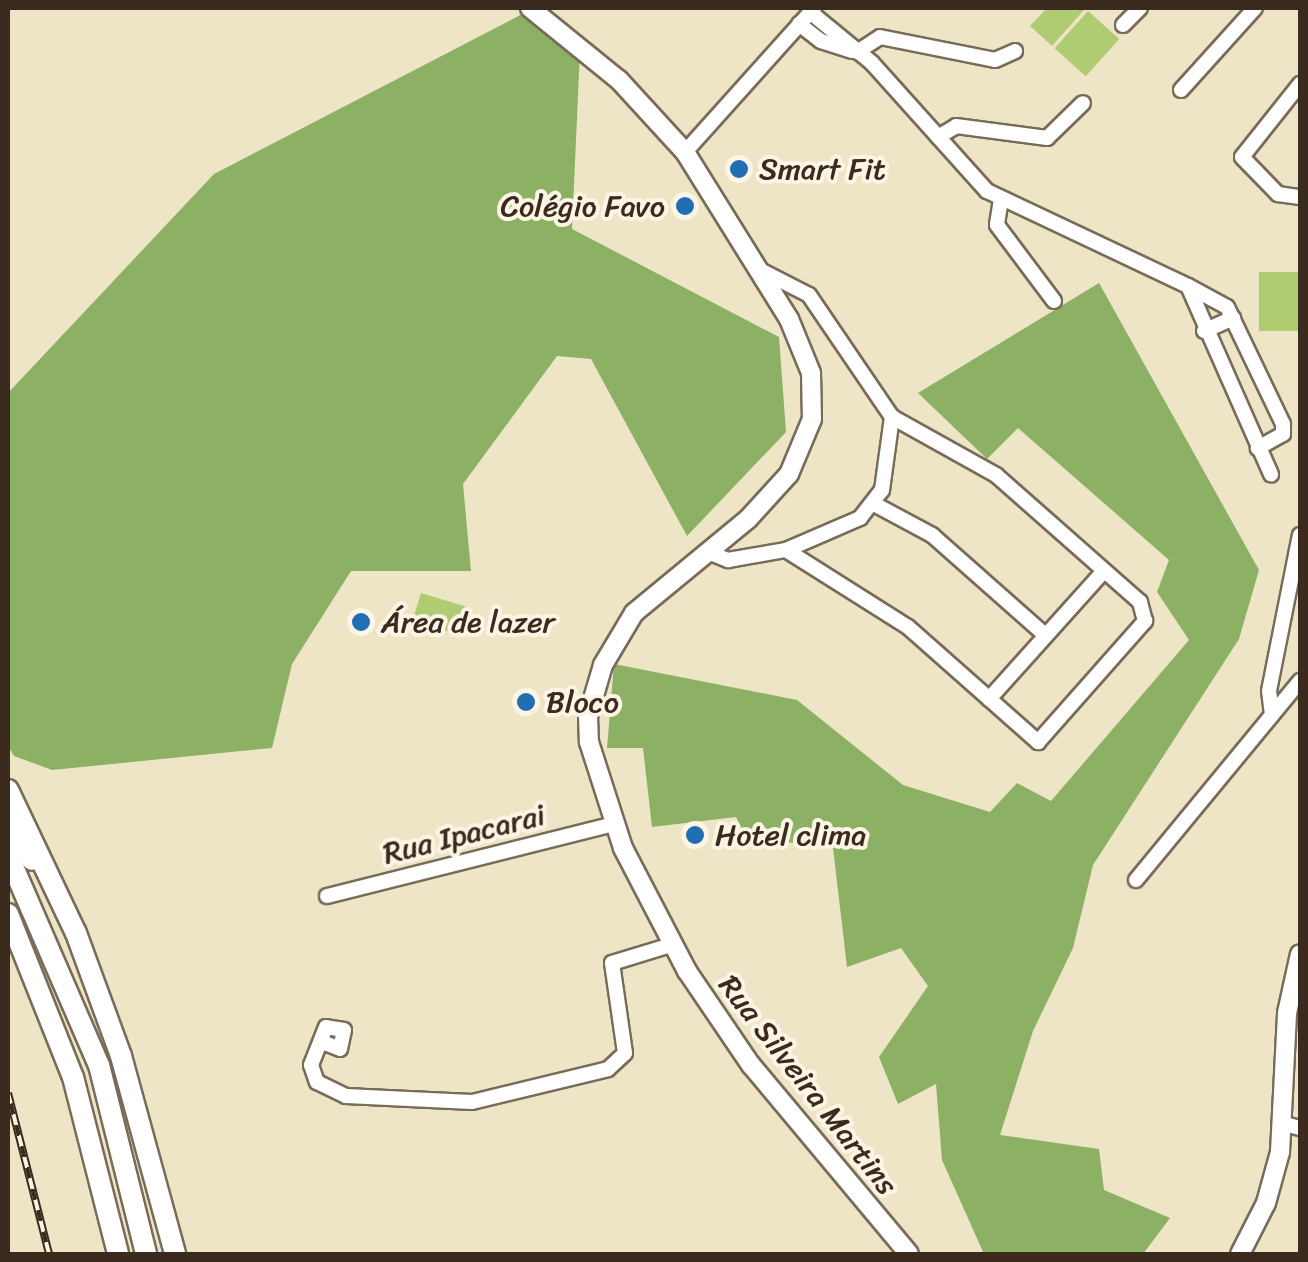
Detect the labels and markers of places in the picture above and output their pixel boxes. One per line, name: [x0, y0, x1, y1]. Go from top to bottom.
place label: Smart Fit: [759, 151, 886, 187]
marker: Smart Fit: [728, 158, 750, 180]
place label: Colégio Favo: [500, 188, 665, 224]
marker: Colégio Favo: [674, 195, 696, 217]
place label: Área de lazer: [381, 604, 556, 640]
marker: Área de lazer: [350, 611, 372, 633]
place label: Bloco: [546, 684, 619, 720]
marker: Bloco: [515, 691, 537, 713]
place label: Hotel clima: [715, 817, 866, 853]
marker: Hotel clima: [684, 824, 706, 846]

